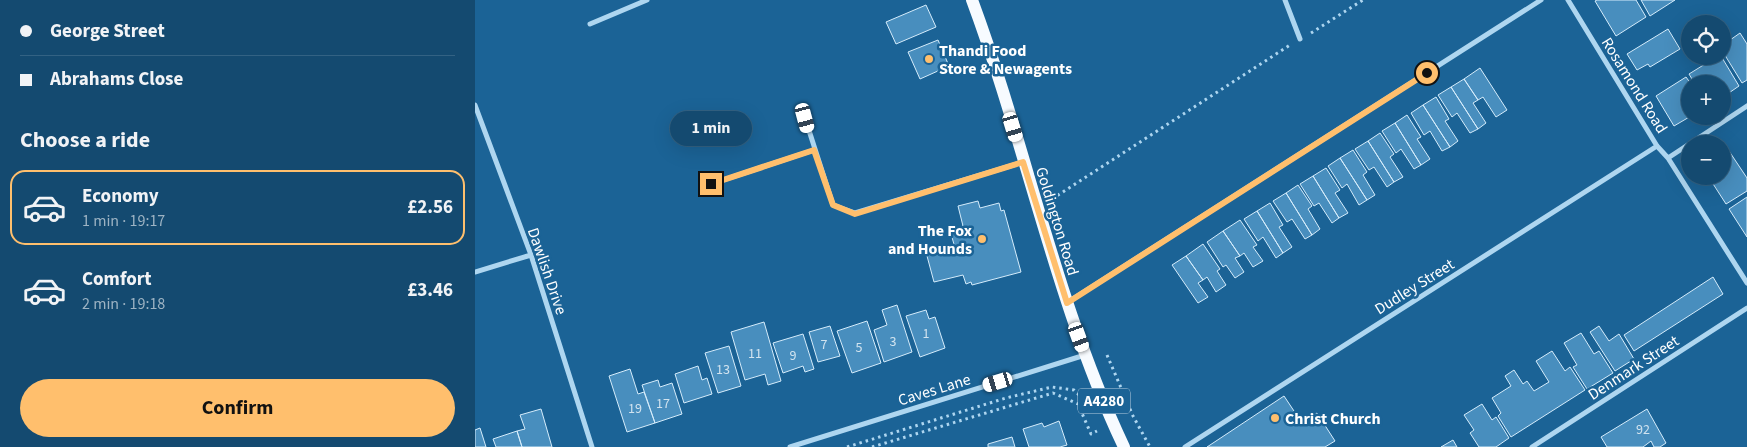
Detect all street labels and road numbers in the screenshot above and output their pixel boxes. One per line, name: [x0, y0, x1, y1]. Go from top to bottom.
street label: Rosamond Road: [1596, 33, 1672, 138]
street label: Goldington Road: [1030, 164, 1084, 278]
street label: Dawlish Drive: [522, 225, 572, 318]
street label: Dudley Street: [1370, 253, 1459, 320]
street label: Denmark Street: [1584, 330, 1684, 406]
street label: Caves Lane: [895, 368, 973, 411]
road number: A4280: [1078, 388, 1130, 414]

